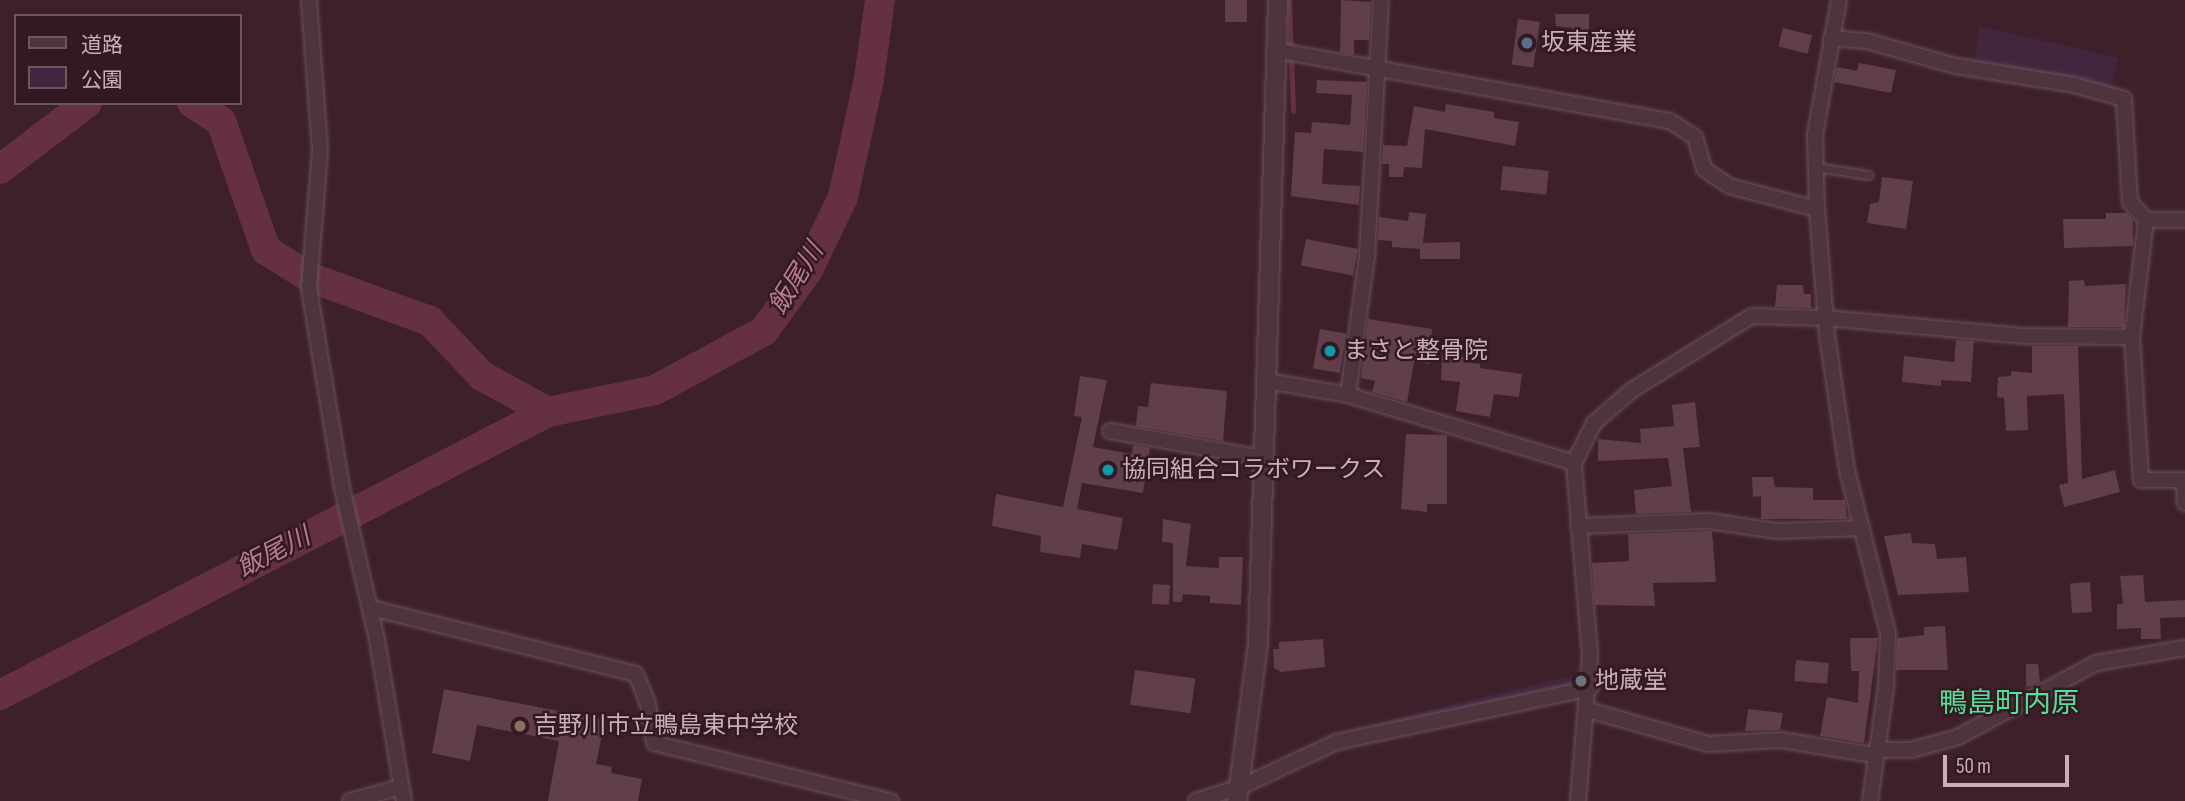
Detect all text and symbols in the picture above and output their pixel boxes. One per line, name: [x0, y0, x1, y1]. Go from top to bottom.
legend: [14, 14, 242, 105]
place label: 坂東産業: [1541, 29, 1637, 57]
text: 道路: [81, 33, 123, 58]
marker: 坂東産業: [1519, 35, 1535, 51]
text: 公園: [81, 68, 123, 93]
water label: 飯尾川: [763, 238, 831, 320]
place label: まさと整骨院: [1344, 337, 1488, 365]
marker: まさと整骨院: [1322, 343, 1338, 359]
place label: 協同組合コラボワークス: [1122, 456, 1386, 484]
marker: 協同組合コラボワークス: [1100, 462, 1116, 478]
water label: 飯尾川: [232, 521, 316, 585]
place label: 地蔵堂: [1595, 667, 1667, 695]
marker: 地蔵堂: [1573, 673, 1589, 689]
district label: 鴨島町内原: [1939, 687, 2079, 721]
place label: 吉野川市立鴨島東中学校: [534, 712, 798, 740]
marker: 吉野川市立鴨島東中学校: [512, 718, 528, 734]
scale bar: [1947, 742, 2073, 786]
text: 50 m: [1956, 754, 1991, 779]

